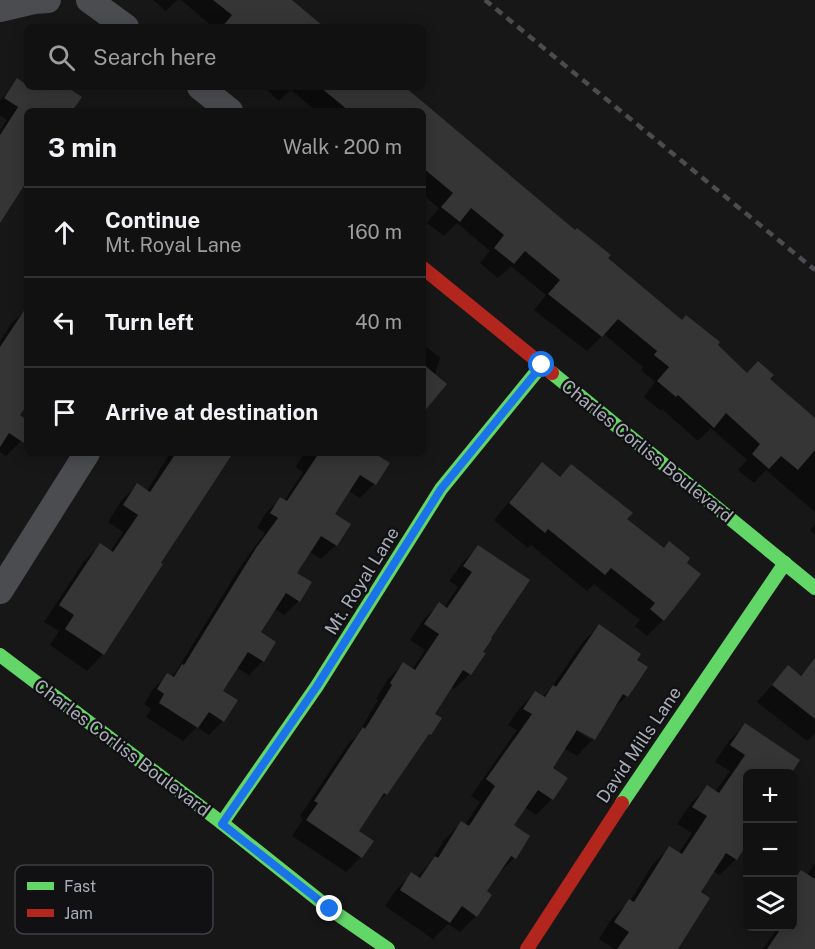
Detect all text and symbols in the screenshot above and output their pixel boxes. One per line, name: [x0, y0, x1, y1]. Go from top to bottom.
search box: [24, 24, 426, 90]
icon: search: [45, 41, 78, 74]
text: Search here: [93, 44, 217, 70]
text: 3 min: [48, 132, 117, 163]
text: Walk · 200 m: [283, 135, 402, 159]
text: Continue: [105, 207, 200, 233]
icon: ahead: [48, 216, 81, 249]
text: 160 m: [347, 220, 402, 244]
text: Mt. Royal Lane: [105, 233, 242, 257]
icon: left: [48, 306, 81, 339]
text: Turn left: [105, 309, 194, 335]
text: 40 m: [355, 310, 402, 334]
route start: [528, 351, 554, 377]
street label: Charles Corliss Boulevard: [557, 375, 737, 526]
icon: arrive: [48, 396, 81, 429]
text: Arrive at destination: [105, 399, 318, 425]
street label: Mt. Royal Lane: [320, 523, 403, 638]
street label: Charles Corliss Boulevard: [30, 675, 214, 821]
street label: David Mills Lane: [592, 683, 685, 807]
map controls: [743, 769, 797, 931]
button: +: [743, 769, 797, 823]
button: −: [743, 823, 797, 877]
legend: [15, 865, 213, 934]
text: Fast: [64, 877, 96, 896]
button: layers: [743, 877, 797, 931]
route end: [316, 895, 342, 921]
text: Jam: [64, 904, 93, 923]

